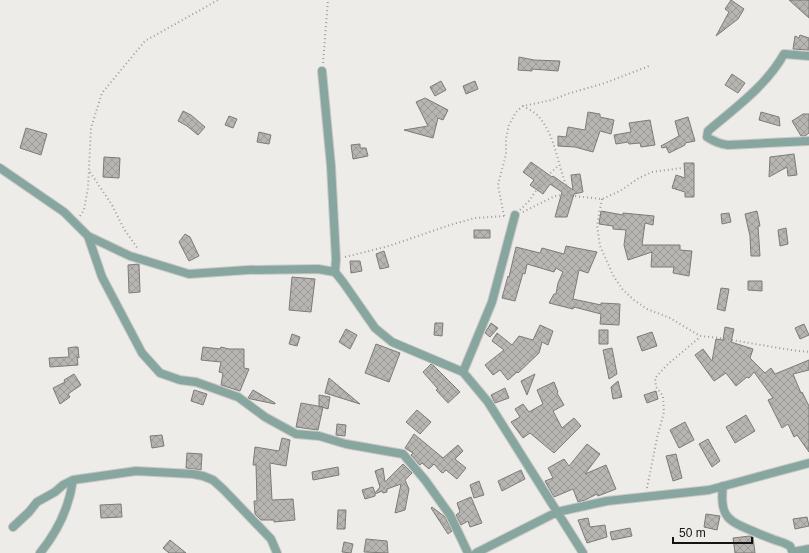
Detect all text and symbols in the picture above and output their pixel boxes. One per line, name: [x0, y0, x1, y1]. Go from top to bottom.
scale bar: [673, 519, 752, 545]
text: 50 m: [679, 526, 706, 540]

